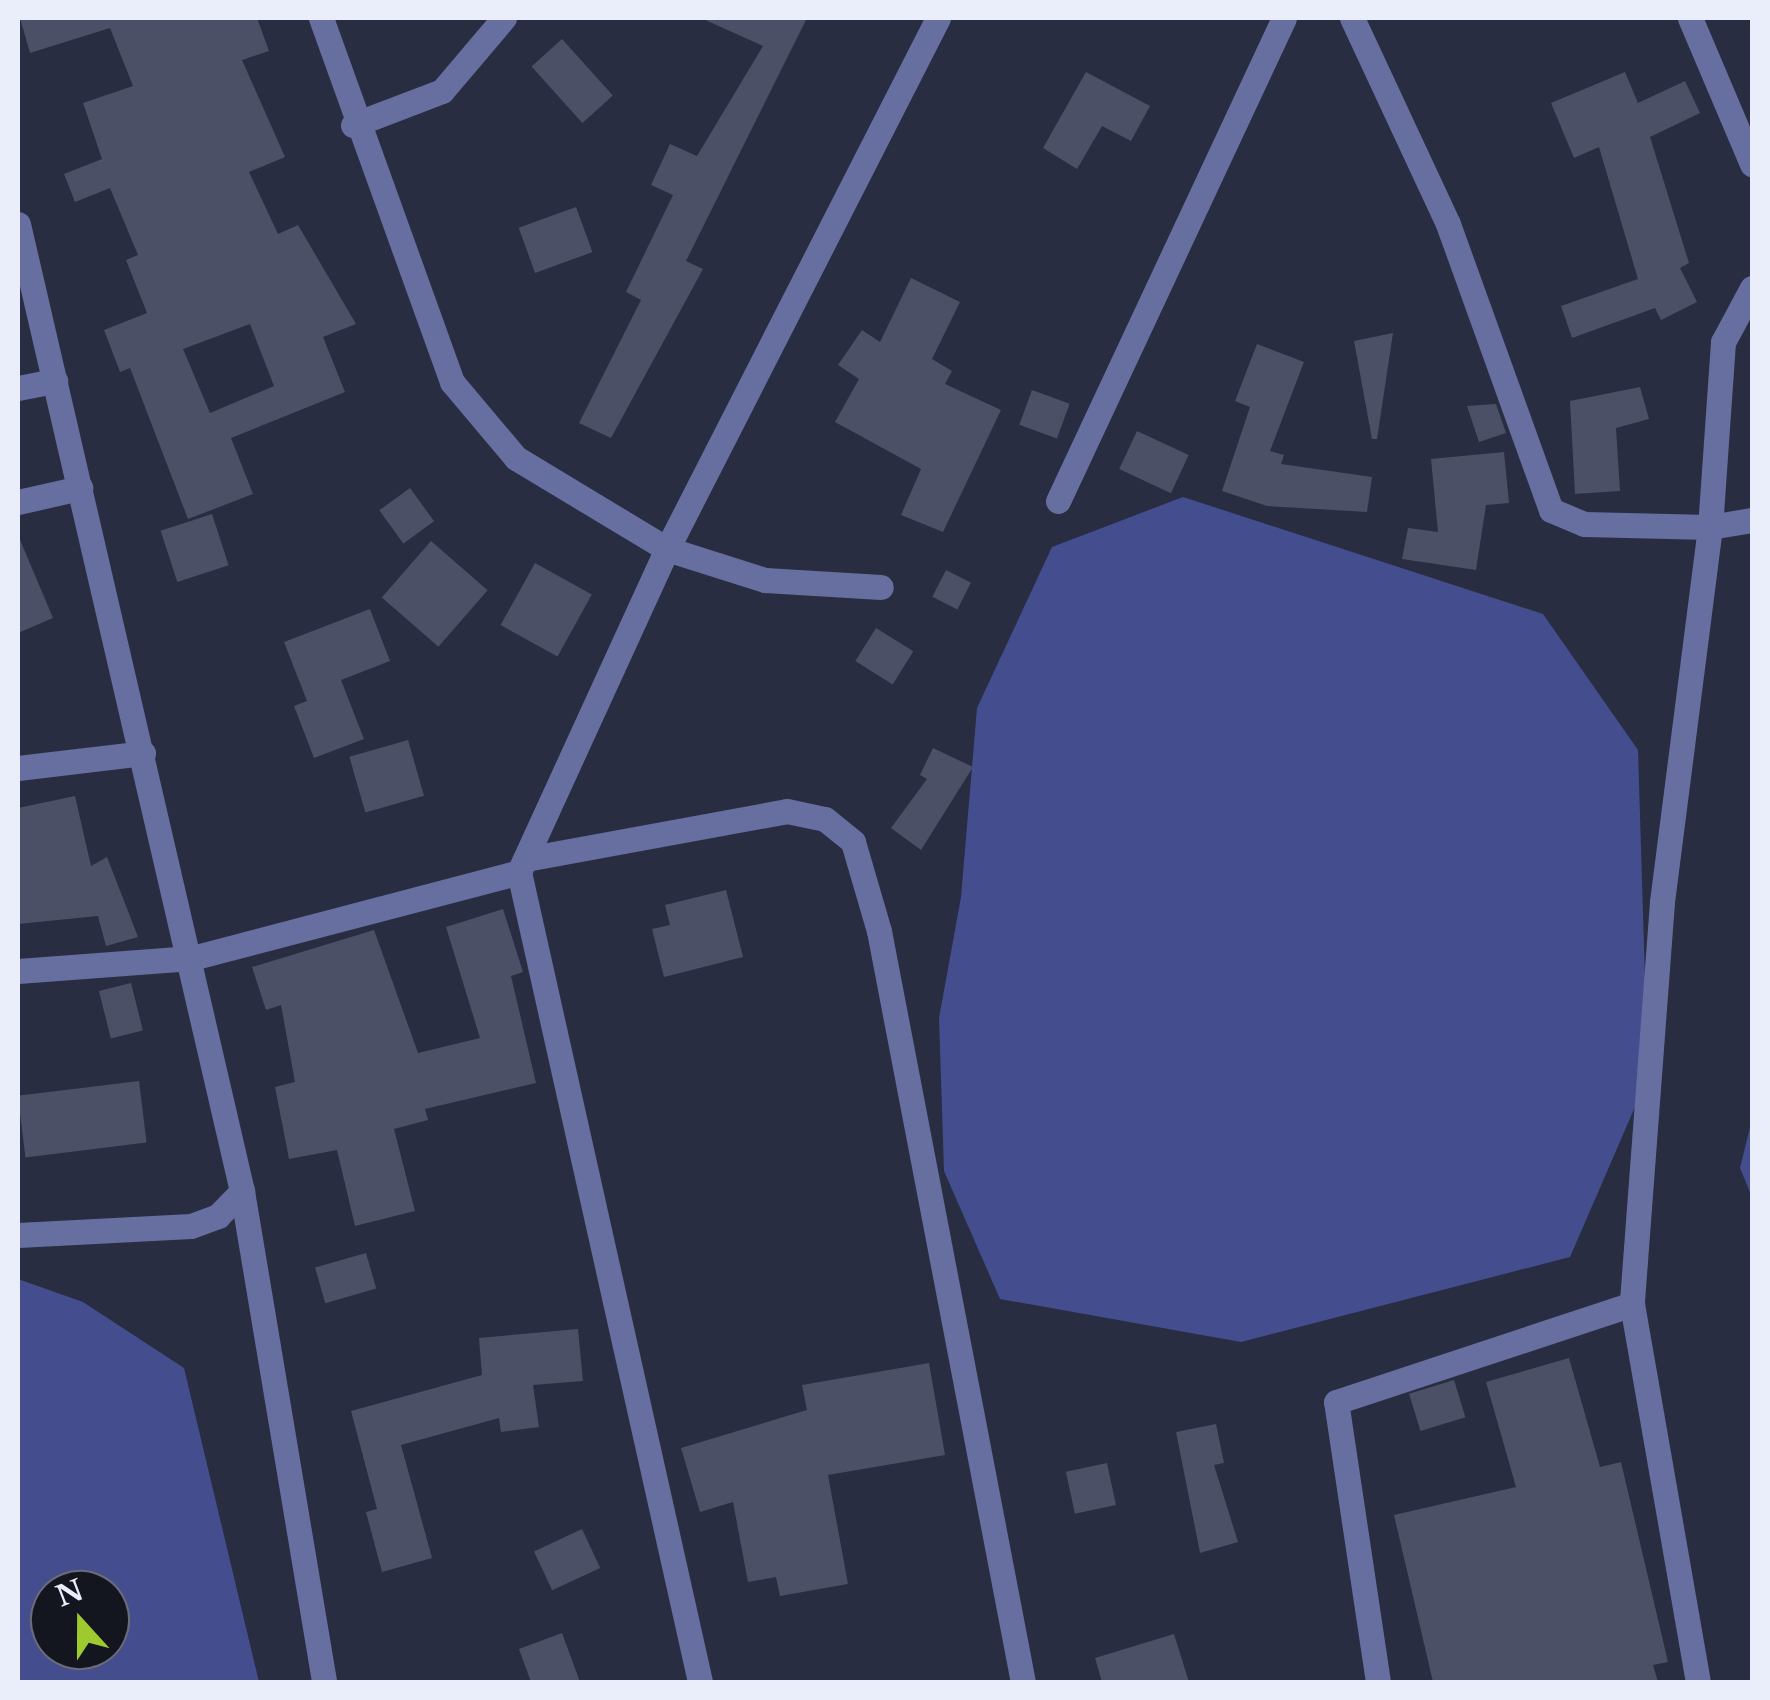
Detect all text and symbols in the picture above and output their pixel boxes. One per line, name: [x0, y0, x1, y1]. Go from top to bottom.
north arrow: [30, 1570, 130, 1670]
text: N: [51, 1572, 88, 1614]

